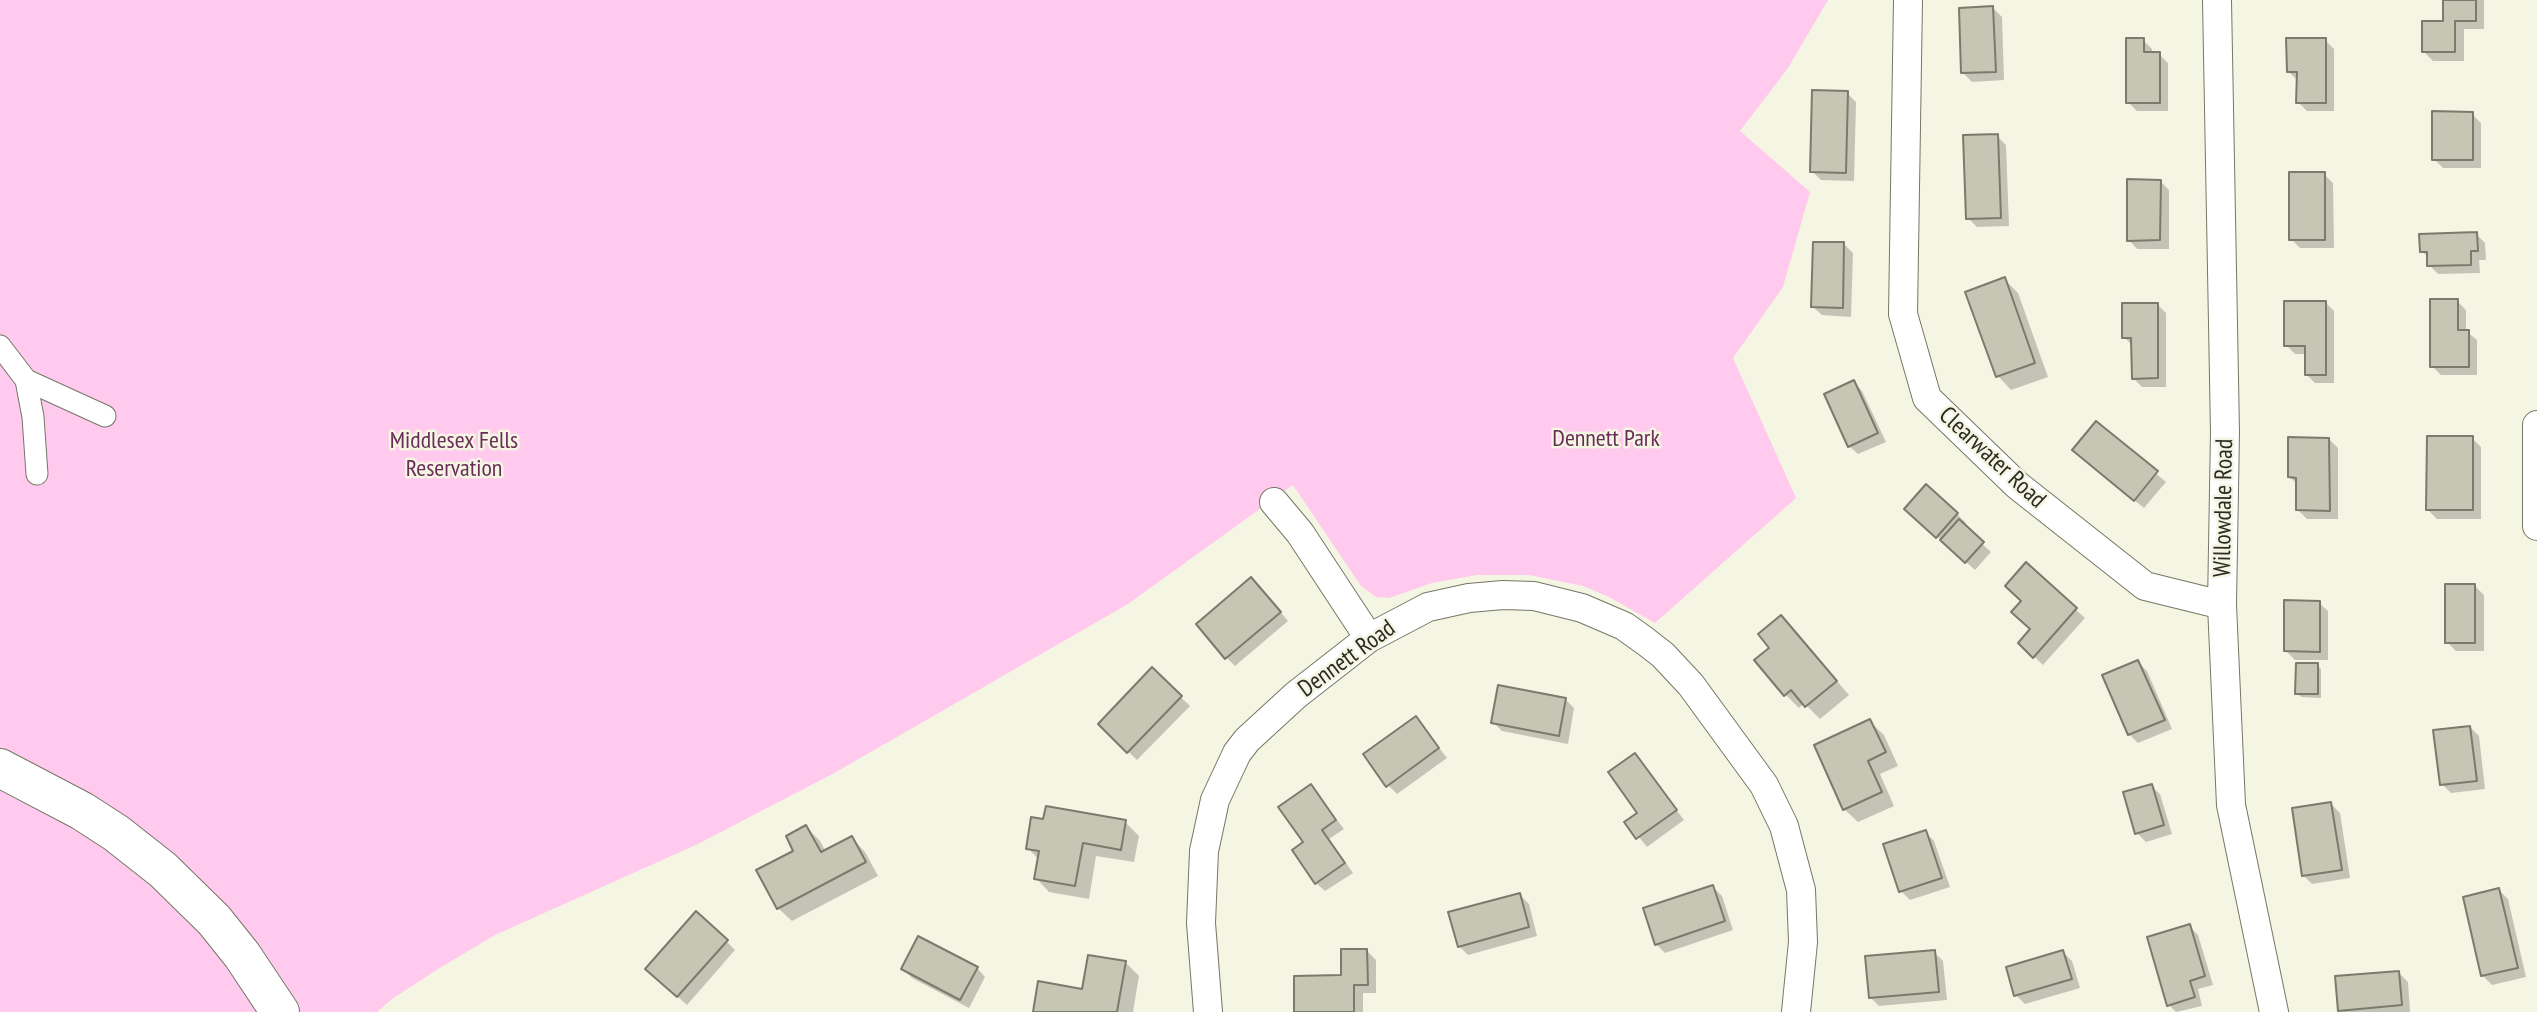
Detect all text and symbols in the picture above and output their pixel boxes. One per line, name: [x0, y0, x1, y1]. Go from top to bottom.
street label: Clearwater Road: [1933, 401, 2051, 515]
park label: Dennett Park: [1552, 425, 1660, 453]
park label: Middlesex Fells Reservation: [390, 427, 518, 483]
street label: Willowdale Road: [2208, 439, 2240, 577]
street label: Dennett Road: [1293, 614, 1401, 704]

